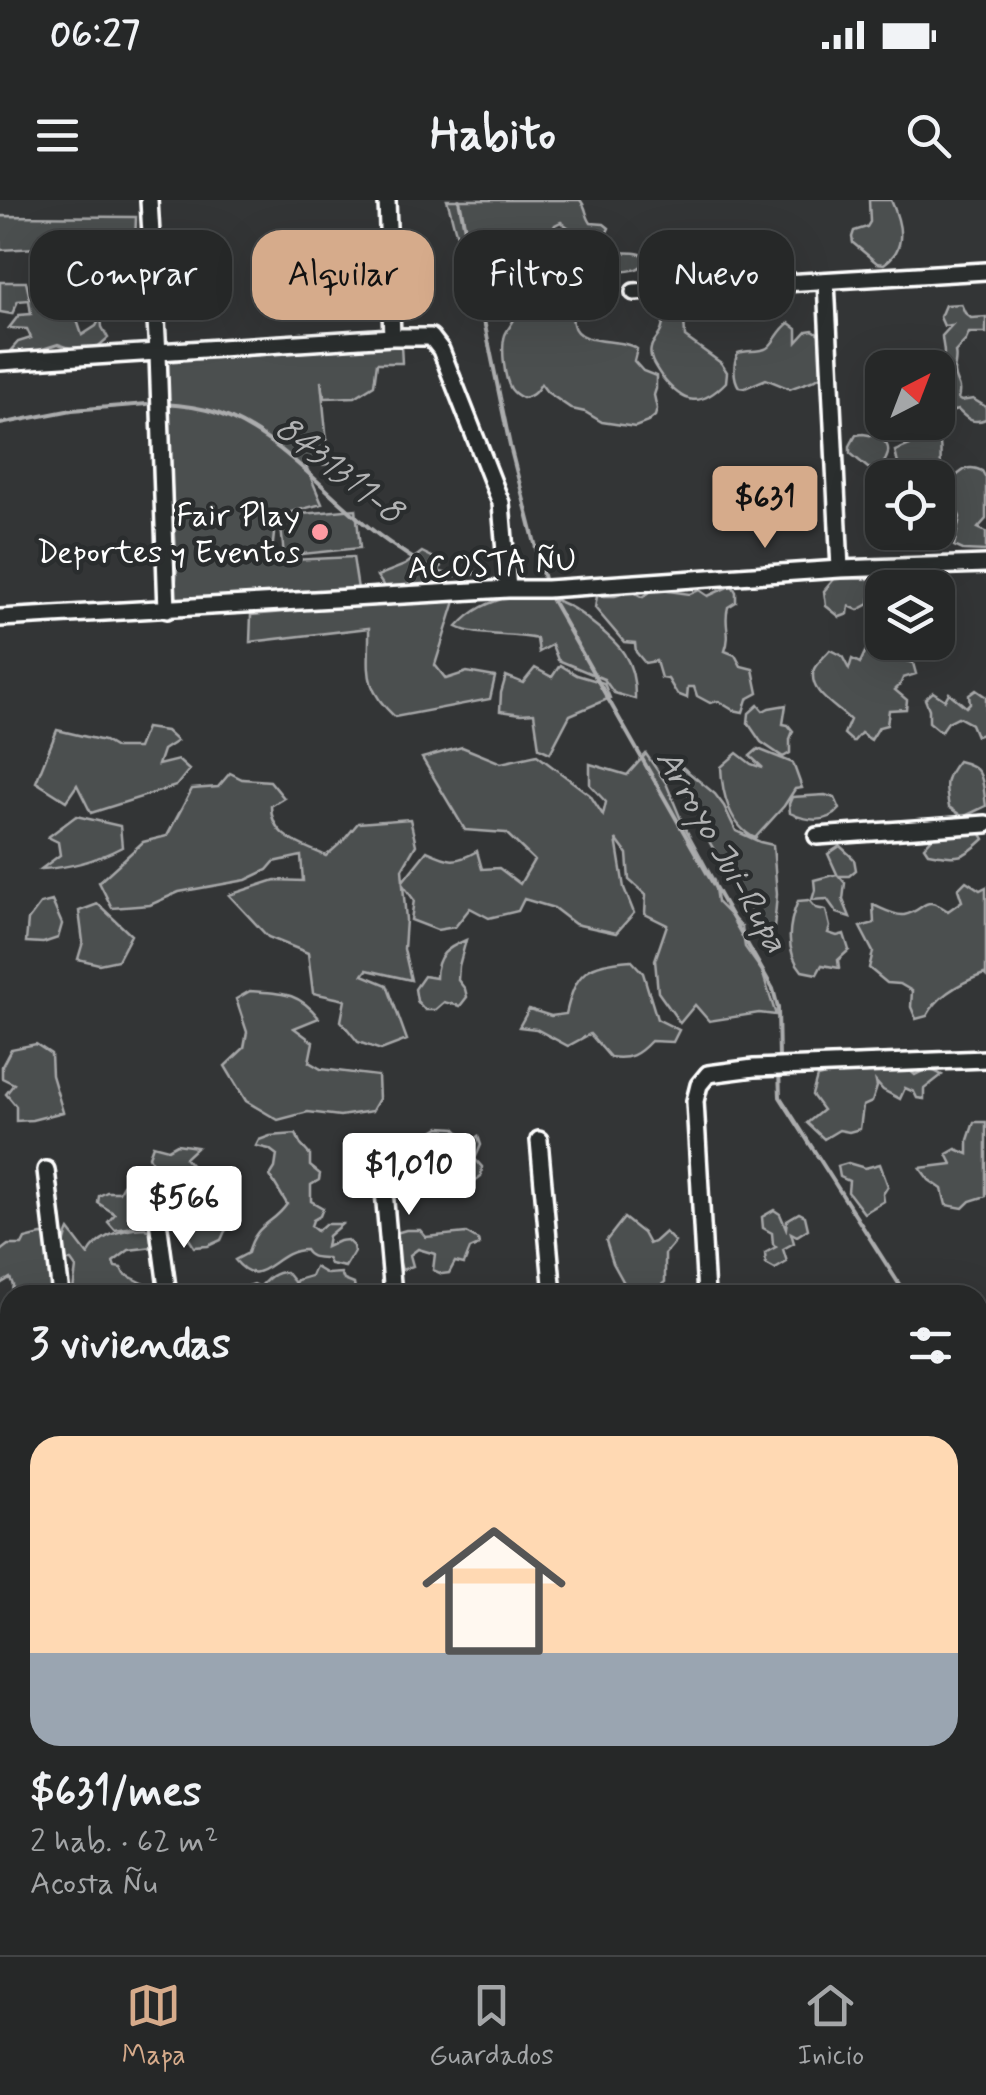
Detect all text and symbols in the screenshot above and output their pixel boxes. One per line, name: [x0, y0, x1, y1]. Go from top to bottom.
text: 06:27: [50, 11, 140, 60]
text: Habito: [430, 106, 556, 165]
icon: menu: [30, 108, 85, 163]
icon: search: [901, 108, 956, 163]
chip: Comprar: [30, 230, 232, 320]
chip: Alquilar: [252, 230, 434, 320]
chip: Filtros: [454, 230, 619, 320]
chip: Nuevo: [639, 230, 794, 320]
north arrow: [865, 350, 955, 440]
map controls: [865, 350, 955, 660]
water label: 8431311-8: [265, 406, 414, 536]
button: locate: [865, 460, 955, 550]
pin: $631: [706, 466, 824, 551]
text: $631: [734, 477, 796, 519]
place label: Fair Play Deportes y Eventos: [37, 495, 300, 574]
marker: Fair Play Deportes y Eventos: [309, 521, 331, 543]
street label: ACOSTA ÑU: [406, 540, 578, 590]
button: layers: [865, 570, 955, 660]
water label: Arroyo Jui-Rupa: [644, 741, 798, 961]
pin: $1,010: [328, 1133, 490, 1218]
text: $1,010: [365, 1144, 453, 1186]
pin: $566: [125, 1166, 243, 1251]
text: $566: [149, 1177, 219, 1219]
text: 3 viviendas: [30, 1318, 230, 1373]
icon: filters: [903, 1318, 958, 1373]
icon: home: [404, 1501, 584, 1681]
text: $631/mes: [30, 1766, 202, 1821]
text: 2 hab. · 62 m²: [30, 1821, 218, 1863]
text: Acosta Ñu: [30, 1863, 157, 1905]
tab: Mapa: [122, 1978, 186, 2075]
tab: Guardados: [429, 1978, 554, 2075]
tab: Inicio: [797, 1978, 864, 2075]

